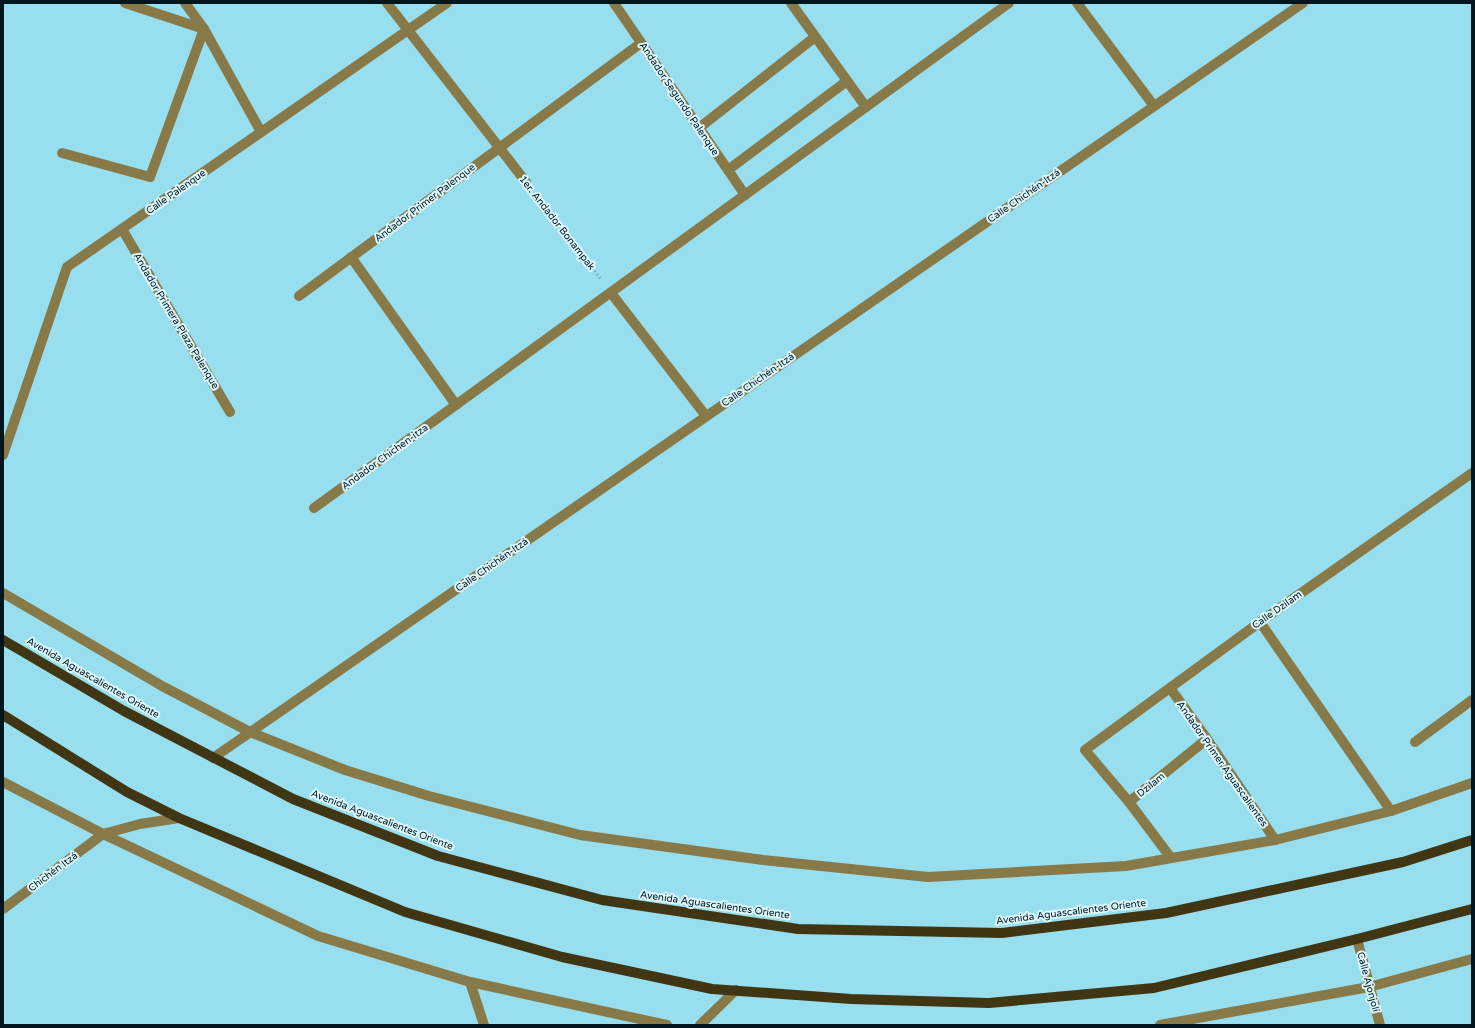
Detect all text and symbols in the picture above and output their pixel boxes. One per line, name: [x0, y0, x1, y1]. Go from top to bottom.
street label: Andador Segundo Palenque: [637, 40, 722, 158]
street label: Andador Primer Palenque: [372, 161, 478, 245]
street label: Calle Chichén-Itzá: [985, 166, 1063, 226]
street label: Calle Palenque: [144, 167, 208, 217]
street label: 1er. Andador Bonampak: [517, 174, 598, 273]
street label: Andador Primera Plaza Palenque: [131, 251, 222, 391]
street label: Calle Chichén-Itzá: [719, 350, 797, 410]
street label: Andador Chichen-itza: [339, 422, 431, 492]
street label: Calle Chichén-Itzá: [453, 535, 531, 595]
street label: Calle Dzilam: [1250, 588, 1304, 632]
street label: Avenida Aguascalientes Oriente: [25, 635, 162, 721]
street label: Andador Primer Aguascalientes: [1174, 699, 1270, 829]
street label: Dzilam: [1135, 770, 1167, 800]
street label: Avenida Aguascalientes Oriente: [309, 787, 455, 853]
street label: Chichén Itzá: [26, 850, 80, 894]
street label: Avenida Aguascalientes Oriente: [639, 889, 791, 921]
street label: Avenida Aguascalientes Oriente: [995, 897, 1147, 927]
street label: Calle Ajonjolí: [1354, 951, 1382, 1014]

